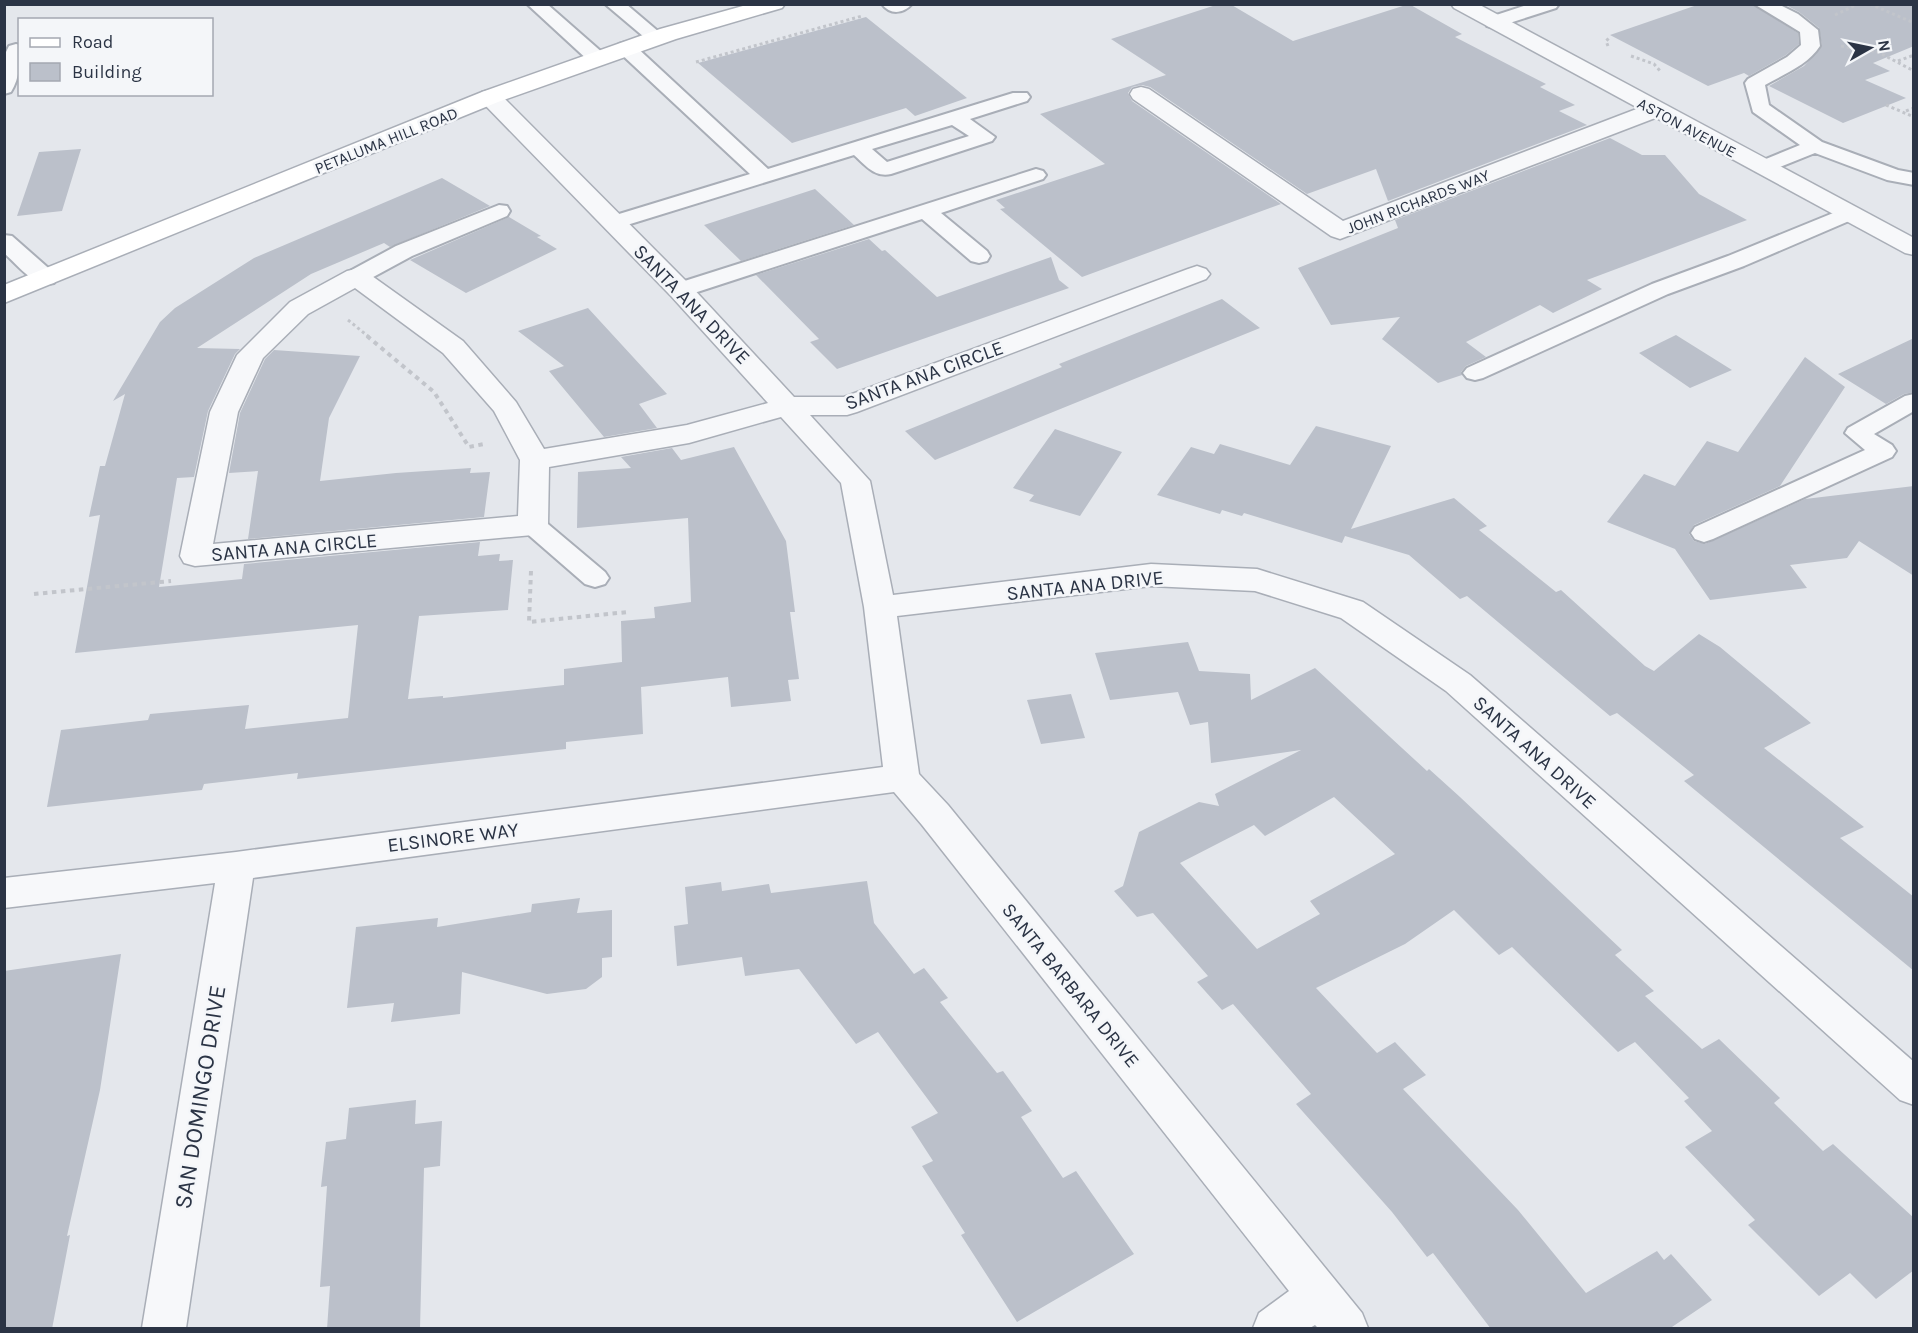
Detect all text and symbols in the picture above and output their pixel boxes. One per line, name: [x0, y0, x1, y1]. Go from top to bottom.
legend: [18, 18, 213, 96]
north arrow: [1840, 18, 1900, 78]
text: Road: [72, 31, 113, 53]
text: N: [1874, 39, 1895, 53]
text: Building: [72, 61, 142, 83]
street label: ASTON AVENUE: [1634, 93, 1739, 161]
street label: PETALUMA HILL ROAD: [312, 103, 461, 178]
street label: JOHN RICHARDS WAY: [1344, 165, 1492, 237]
street label: SANTA ANA DRIVE: [629, 240, 755, 369]
street label: SANTA ANA CIRCLE: [842, 336, 1007, 415]
street label: SANTA ANA CIRCLE: [210, 529, 378, 566]
street label: SANTA ANA DRIVE: [1005, 566, 1165, 605]
street label: SANTA ANA DRIVE: [1468, 691, 1601, 814]
street label: ELSINORE WAY: [386, 818, 520, 857]
street label: SANTA BARBARA DRIVE: [997, 898, 1144, 1072]
street label: SAN DOMINGO DRIVE: [168, 983, 232, 1211]

